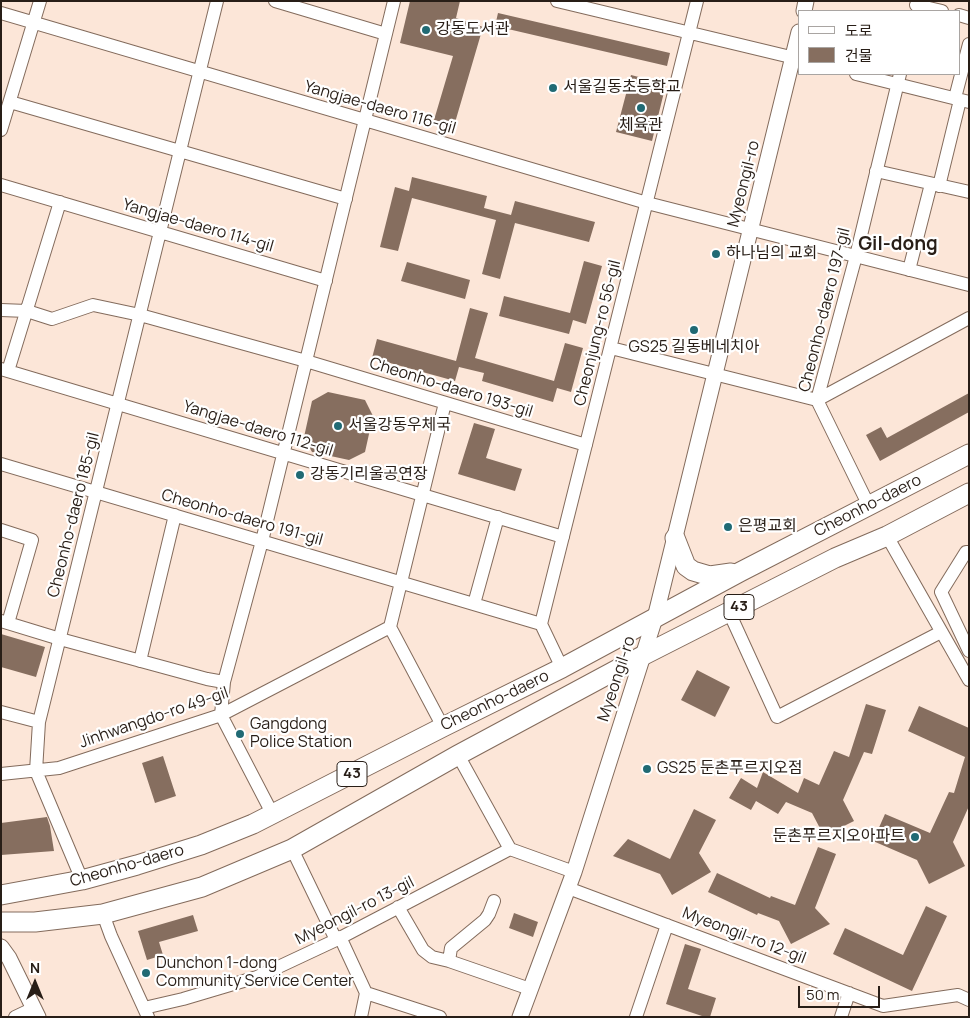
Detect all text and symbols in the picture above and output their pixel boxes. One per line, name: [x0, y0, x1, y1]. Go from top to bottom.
legend: [798, 10, 960, 75]
place label: 강동도서관: [436, 20, 510, 40]
text: 도로: [845, 20, 873, 41]
marker: 강동도서관: [420, 24, 432, 36]
text: 건물: [845, 45, 873, 66]
street label: Yangjae-daero 116-gil: [302, 77, 458, 139]
place label: 서울길동초등학교: [563, 78, 681, 98]
marker: 서울길동초등학교: [547, 82, 559, 94]
marker: 체육관: [635, 102, 647, 114]
place label: 체육관: [619, 116, 663, 136]
street label: Myeongil-ro: [724, 139, 764, 229]
street label: Yangjae-daero 114-gil: [120, 195, 276, 257]
street label: Cheonho-daero 197-gil: [795, 226, 855, 394]
district label: Gil-dong: [858, 234, 938, 256]
place label: 하나님의 교회: [726, 244, 818, 264]
marker: 하나님의 교회: [710, 248, 722, 260]
street label: Cheonjung-ro 56-gil: [571, 258, 625, 408]
marker: GS25 길동베네치아: [688, 324, 700, 336]
place label: GS25 길동베네치아: [628, 338, 760, 358]
street label: Cheonho-daero 193-gil: [367, 354, 535, 422]
street label: Yangjae-daero 112-gil: [181, 397, 335, 461]
place label: 서울강동우체국: [348, 416, 451, 436]
marker: 서울강동우체국: [332, 420, 344, 432]
street label: Cheonho-daero 185-gil: [44, 431, 104, 599]
place label: 강동기리울공연장: [310, 465, 428, 485]
marker: 강동기리울공연장: [294, 469, 306, 481]
street label: Cheonho-daero: [811, 471, 925, 541]
street label: Cheonho-daero 191-gil: [159, 486, 325, 550]
place label: 은평교회: [738, 517, 797, 537]
marker: 은평교회: [722, 521, 734, 533]
road number: 43: [724, 594, 754, 620]
street label: Myeongil-ro: [594, 634, 640, 724]
street label: Cheonho-daero: [438, 667, 552, 735]
street label: Jinhwangdo-ro 49-gil: [77, 683, 231, 753]
place label: Gangdong Police Station: [250, 715, 352, 753]
marker: Gangdong Police Station: [234, 728, 246, 740]
place label: GS25 둔촌푸르지오점: [657, 759, 803, 779]
road number: 43: [337, 762, 367, 786]
marker: GS25 둔촌푸르지오점: [641, 763, 653, 775]
place label: 둔촌푸르지오아파트: [773, 827, 905, 847]
marker: 둔촌푸르지오아파트: [909, 831, 921, 843]
street label: Cheonho-daero: [68, 841, 186, 891]
street label: Myeongil-ro 13-gil: [292, 873, 418, 949]
street label: Myeongil-ro 12-gil: [679, 904, 809, 968]
place label: Dunchon 1-dong Community Service Center: [156, 954, 354, 992]
north arrow: [10, 958, 60, 1008]
text: N: [30, 958, 40, 977]
marker: Dunchon 1-dong Community Service Center: [140, 967, 152, 979]
scale bar: [800, 976, 882, 1008]
text: 50 m: [806, 984, 840, 1005]

